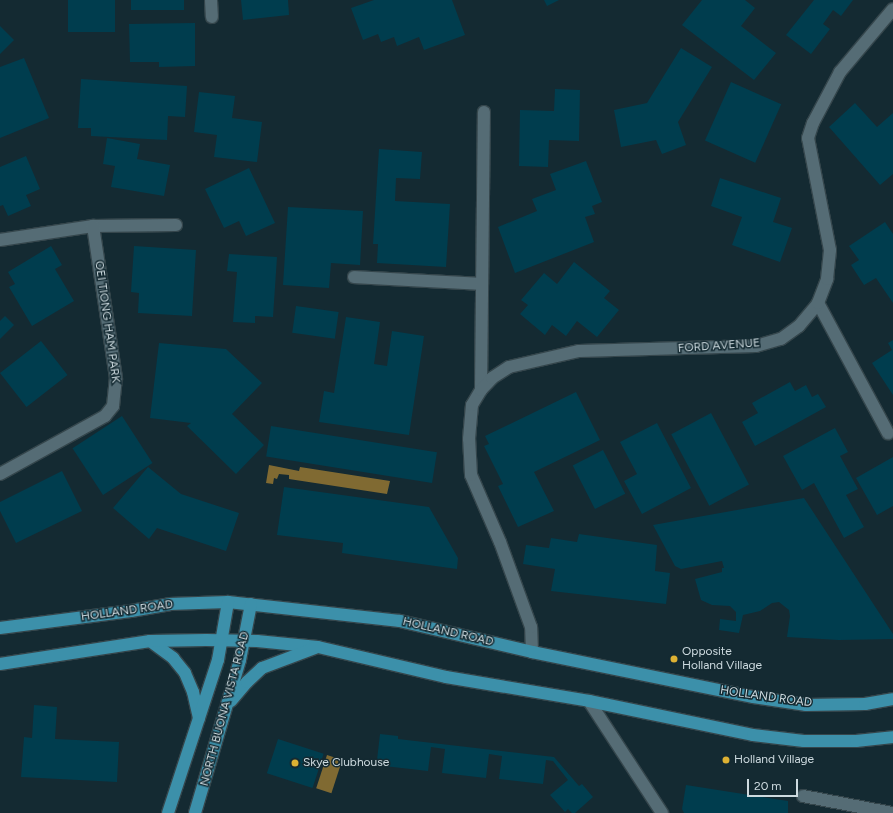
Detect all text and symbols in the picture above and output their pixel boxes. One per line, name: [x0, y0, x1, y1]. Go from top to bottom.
street label: OEI TIONG HAM PARK: [91, 260, 123, 384]
street label: FORD AVENUE: [677, 336, 761, 356]
street label: HOLLAND ROAD: [80, 597, 174, 625]
street label: HOLLAND ROAD: [401, 615, 495, 649]
street label: NORTH BUONA VISTA ROAD: [197, 630, 253, 788]
place label: Opposite Holland Village: [682, 645, 762, 673]
marker: Opposite Holland Village: [669, 654, 679, 664]
street label: HOLLAND ROAD: [719, 683, 813, 711]
place label: Holland Village: [734, 753, 814, 767]
marker: Holland Village: [721, 755, 731, 765]
place label: Skye Clubhouse: [303, 756, 389, 770]
marker: Skye Clubhouse: [290, 758, 300, 768]
scale bar: [749, 771, 800, 797]
text: 20 m: [754, 779, 782, 793]

